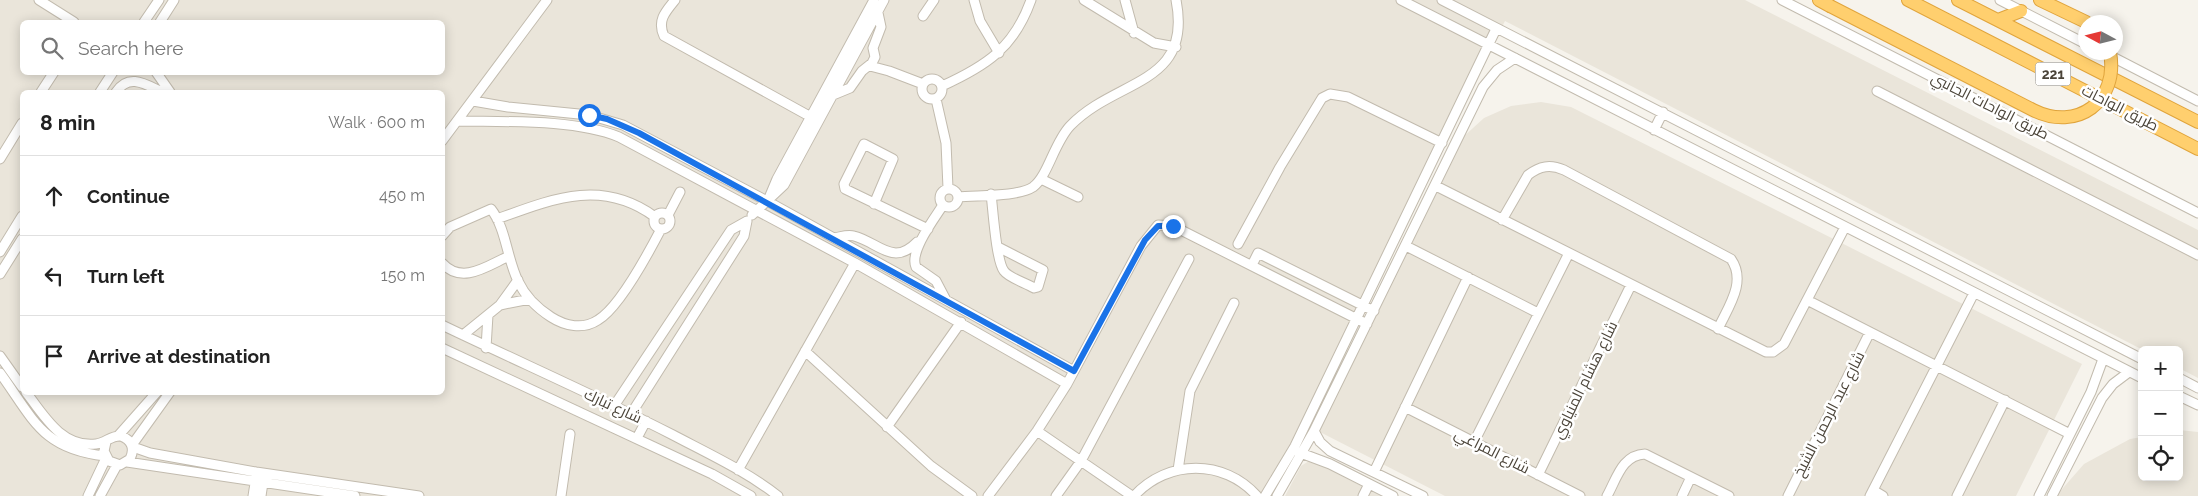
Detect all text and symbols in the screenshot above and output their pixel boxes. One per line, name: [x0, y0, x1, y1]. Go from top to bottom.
north arrow: [2078, 15, 2123, 60]
search box: [20, 20, 445, 75]
icon: search: [38, 34, 66, 62]
text: Search here: [78, 37, 184, 59]
road number: 221: [2036, 62, 2070, 86]
street label: طريق الواحات الجانبي: [1927, 69, 2052, 146]
street label: طريق الواحات: [2078, 81, 2161, 136]
route start: [578, 104, 601, 127]
text: 8 min: [40, 110, 95, 135]
text: Walk · 600 m: [328, 113, 425, 132]
icon: ahead: [40, 182, 68, 210]
text: Continue: [87, 185, 170, 207]
text: 450 m: [379, 186, 425, 205]
route end: [1162, 215, 1185, 238]
icon: left: [40, 262, 68, 290]
text: Turn left: [87, 265, 164, 287]
text: 150 m: [381, 266, 425, 285]
street label: شارع هشام المنياوي: [1549, 318, 1624, 443]
icon: arrive: [40, 342, 68, 370]
text: Arrive at destination: [87, 345, 271, 367]
map controls: [2138, 346, 2183, 481]
button: +: [2138, 346, 2183, 391]
street label: شارع عبد الرحمن الشيخ: [1790, 348, 1870, 481]
street label: شارع تبارك: [581, 385, 645, 429]
button: −: [2138, 391, 2183, 436]
street label: شارع المراغي: [1450, 424, 1533, 480]
button: locate: [2138, 436, 2183, 481]

